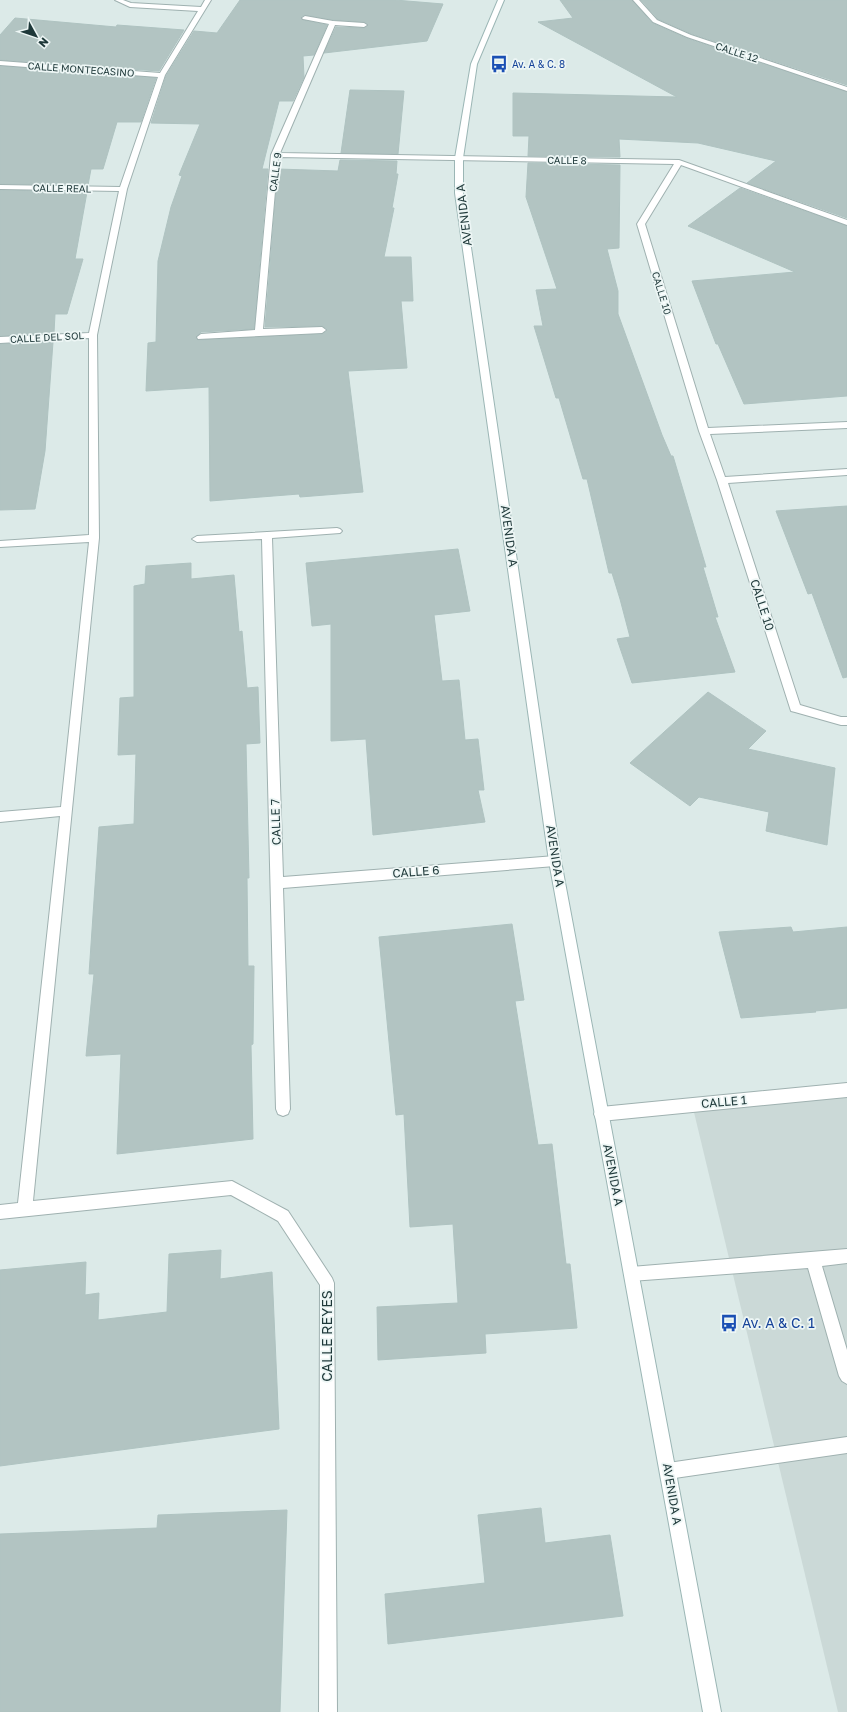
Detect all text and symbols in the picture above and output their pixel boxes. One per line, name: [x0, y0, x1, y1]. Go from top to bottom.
north arrow: [16, 16, 56, 56]
text: N: [36, 35, 52, 50]
street label: CALLE 12: [714, 40, 760, 65]
bus stop icon: Av. A & C. 8: [489, 54, 509, 74]
place label: Av. A & C. 8: [512, 58, 565, 70]
street label: CALLE MONTECASINO: [27, 59, 135, 79]
street label: CALLE 9: [266, 152, 284, 192]
street label: CALLE 8: [547, 154, 587, 166]
street label: CALLE REAL: [33, 181, 92, 195]
street label: AVENIDA A: [452, 183, 475, 247]
street label: CALLE 10: [650, 270, 674, 316]
street label: CALLE DEL SOL: [10, 329, 85, 345]
street label: AVENIDA A: [498, 504, 521, 568]
street label: CALLE 10: [747, 577, 778, 632]
street label: CALLE 7: [267, 799, 284, 845]
street label: AVENIDA A: [543, 824, 568, 888]
street label: CALLE 6: [392, 862, 440, 881]
street label: CALLE 1: [700, 1092, 748, 1111]
street label: AVENIDA A: [600, 1143, 627, 1207]
street label: CALLE REYES: [318, 1290, 335, 1382]
bus stop icon: Av. A & C. 1: [719, 1313, 739, 1333]
place label: Av. A & C. 1: [742, 1314, 815, 1331]
street label: AVENIDA A: [660, 1462, 685, 1526]

